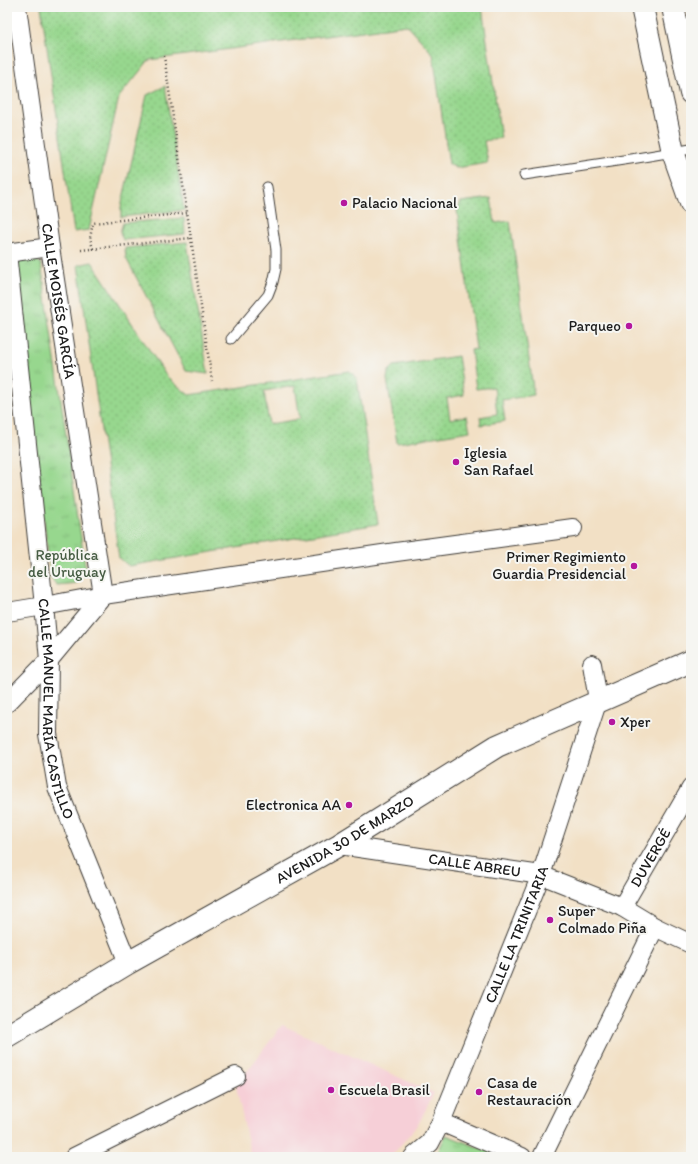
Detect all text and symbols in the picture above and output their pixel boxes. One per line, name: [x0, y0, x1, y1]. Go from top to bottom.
place label: Palacio Nacional: [352, 194, 458, 212]
marker: Palacio Nacional: [339, 198, 349, 208]
street label: CALLE MOISÉS GARCÍA: [38, 222, 79, 381]
place label: Parqueo: [568, 317, 621, 335]
marker: Parqueo: [624, 321, 634, 331]
place label: Iglesia San Rafael: [464, 444, 534, 479]
marker: Iglesia San Rafael: [451, 457, 461, 467]
park label: República del Uruguay: [28, 546, 106, 581]
place label: Primer Regimiento Guardia Presidencial: [492, 548, 627, 583]
marker: Primer Regimiento Guardia Presidencial: [629, 561, 639, 571]
street label: CALLE MANUEL MARÍA CASTILLO: [34, 597, 78, 822]
place label: Xper: [620, 713, 651, 731]
marker: Xper: [607, 717, 617, 727]
street label: AVENIDA 30 DE MARZO: [273, 791, 417, 888]
place label: Electronica AA: [246, 796, 341, 814]
marker: Electronica AA: [344, 800, 354, 810]
street label: DUVERGÉ: [626, 825, 675, 890]
street label: CALLE ABREU: [427, 849, 522, 881]
street label: CALLE LA TRINITARIA: [481, 863, 552, 1006]
place label: Super Colmado Piña: [558, 902, 647, 937]
marker: Super Colmado Piña: [545, 915, 555, 925]
place label: Casa de Restauración: [487, 1074, 571, 1109]
place label: Escuela Brasil: [339, 1081, 431, 1099]
marker: Escuela Brasil: [326, 1085, 336, 1095]
marker: Casa de Restauración: [474, 1087, 484, 1097]

